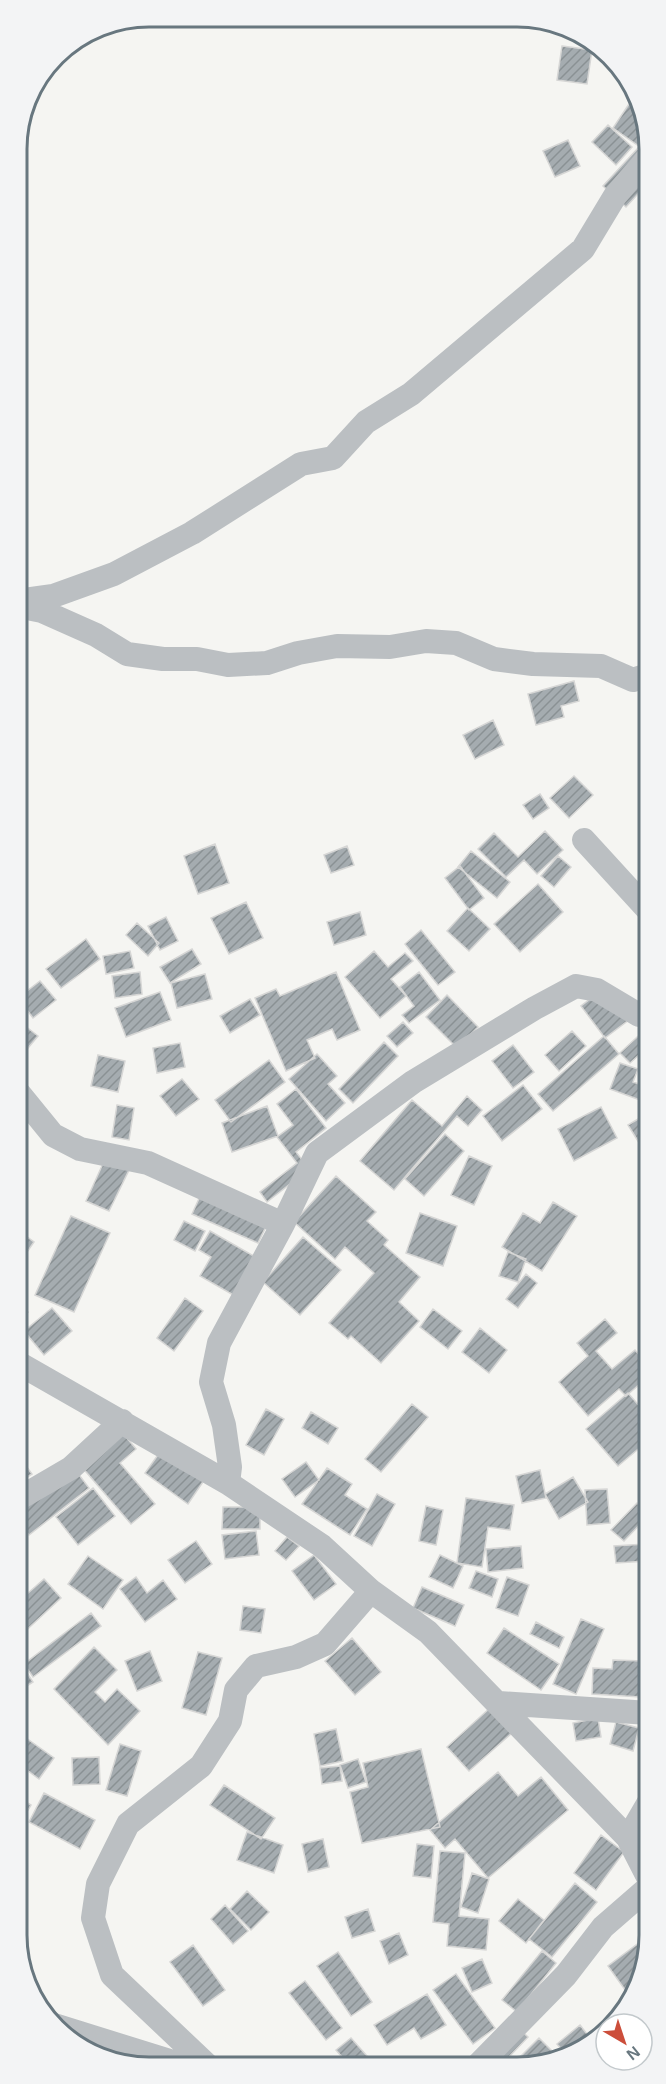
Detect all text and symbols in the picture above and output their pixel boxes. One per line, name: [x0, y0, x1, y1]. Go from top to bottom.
north arrow: [594, 2012, 654, 2072]
text: N: [623, 2043, 643, 2064]

